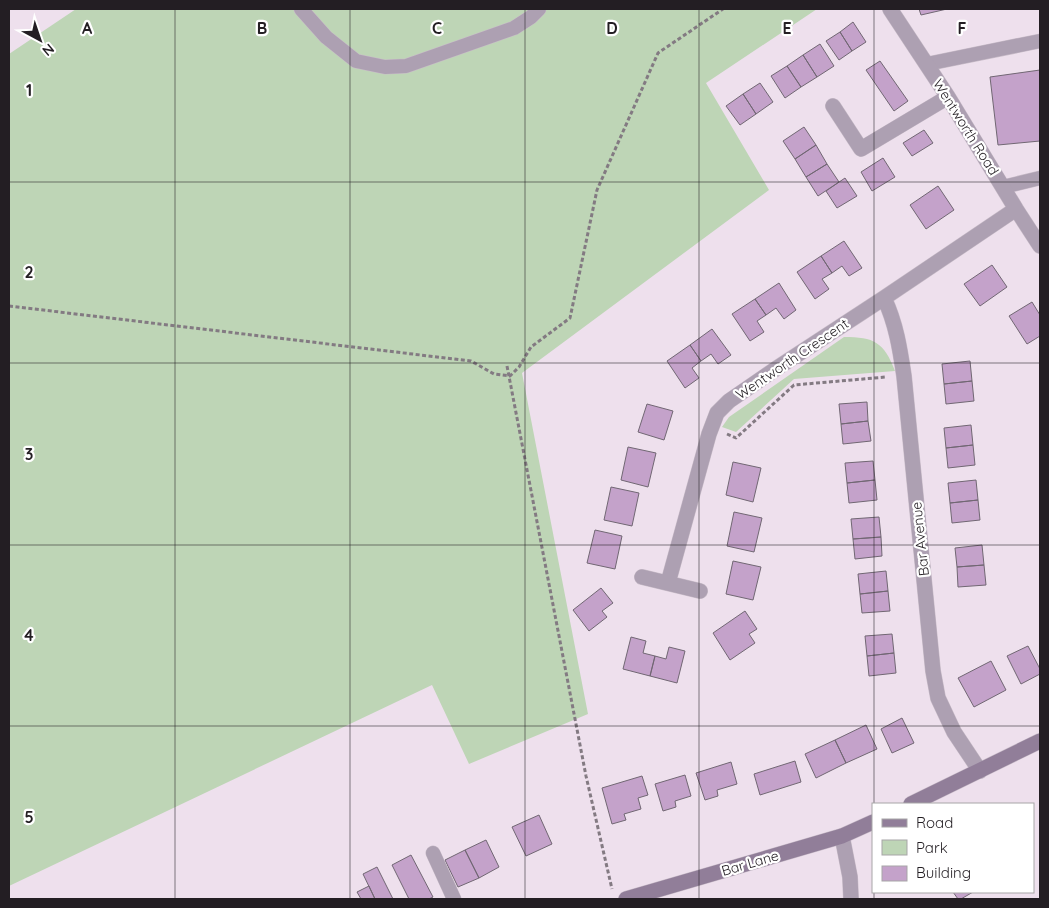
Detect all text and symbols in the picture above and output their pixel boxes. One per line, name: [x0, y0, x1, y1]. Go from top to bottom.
north arrow: [15, 15, 65, 65]
text: A: [82, 18, 93, 38]
text: B: [257, 18, 267, 38]
text: C: [432, 18, 442, 38]
text: D: [606, 18, 618, 38]
text: E: [782, 18, 792, 38]
text: F: [958, 18, 967, 38]
text: N: [39, 40, 58, 60]
street label: Wentworth Road: [929, 75, 1003, 179]
text: 1: [26, 80, 32, 100]
text: 2: [24, 262, 34, 282]
street label: Wentworth Crescent: [732, 314, 852, 403]
text: 3: [25, 444, 33, 464]
street label: Bar Avenue: [907, 501, 933, 577]
text: 4: [24, 625, 34, 645]
legend: [872, 803, 1034, 893]
text: 5: [24, 807, 34, 827]
text: Road: [916, 813, 953, 832]
text: Park: [916, 838, 948, 857]
street label: Bar Lane: [719, 846, 781, 880]
text: Building: [916, 863, 971, 882]

